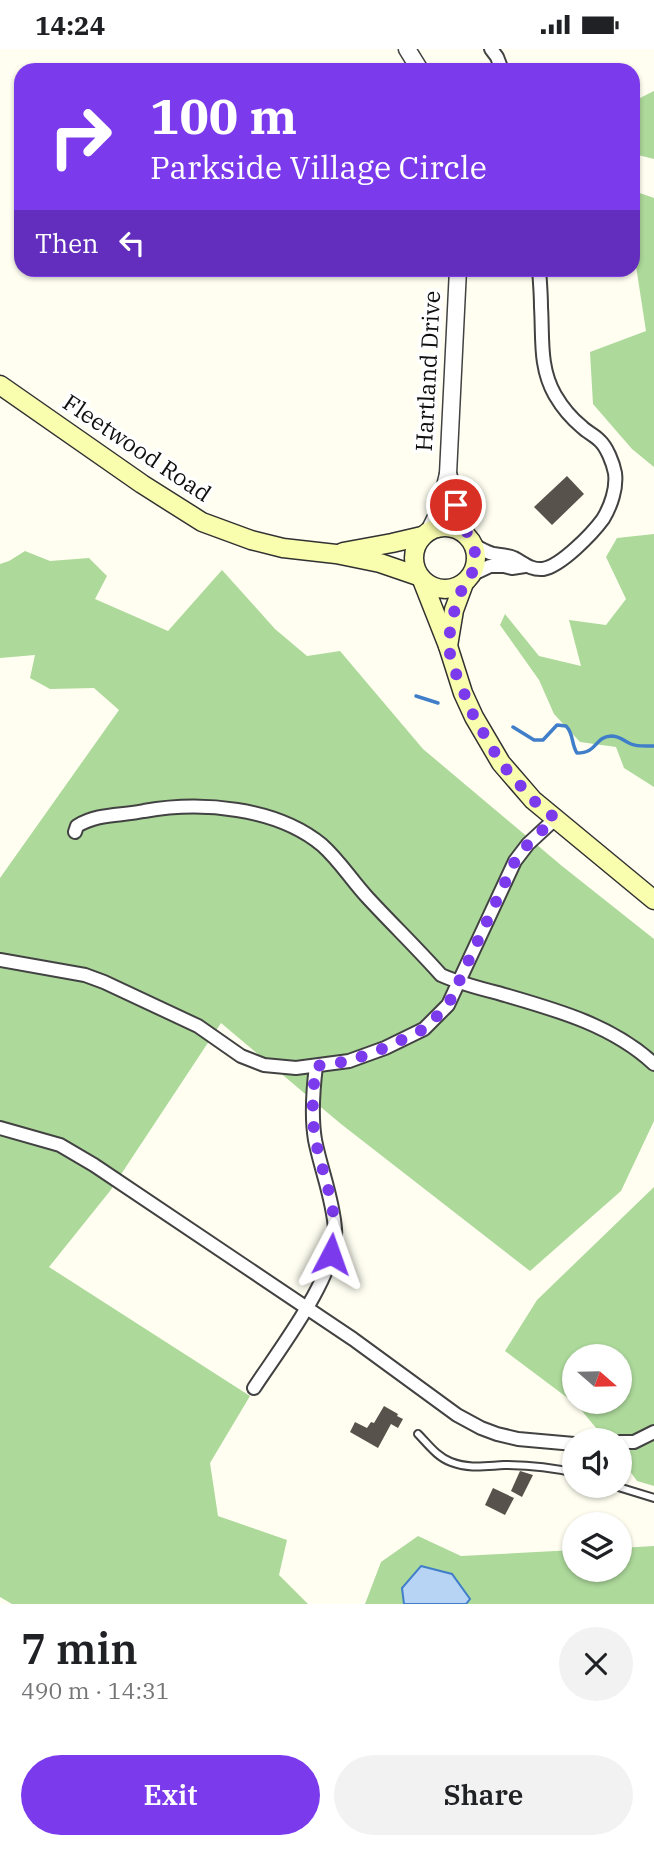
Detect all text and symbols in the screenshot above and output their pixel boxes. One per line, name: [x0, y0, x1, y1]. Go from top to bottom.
text: 14:24: [35, 8, 105, 42]
text: 100 m: [150, 84, 297, 147]
icon: right: [35, 91, 126, 182]
text: Parkside Village Circle: [150, 146, 487, 188]
icon: left: [113, 224, 151, 262]
text: Then: [35, 226, 99, 260]
street label: Hartland Drive: [408, 290, 446, 452]
street label: Fleetwood Road: [58, 387, 217, 508]
pin: [426, 475, 486, 535]
icon: arrive: [437, 486, 475, 524]
position arrow: [294, 1217, 368, 1291]
north arrow: [562, 1344, 632, 1414]
map controls: [562, 1344, 632, 1582]
button: sound: [562, 1428, 632, 1498]
button: layers: [562, 1512, 632, 1582]
text: 7 min: [21, 1621, 138, 1676]
button: close: [559, 1627, 633, 1701]
text: 490 m · 14:31: [21, 1675, 170, 1705]
button: Exit: [21, 1755, 320, 1835]
button: Share: [334, 1755, 633, 1835]

